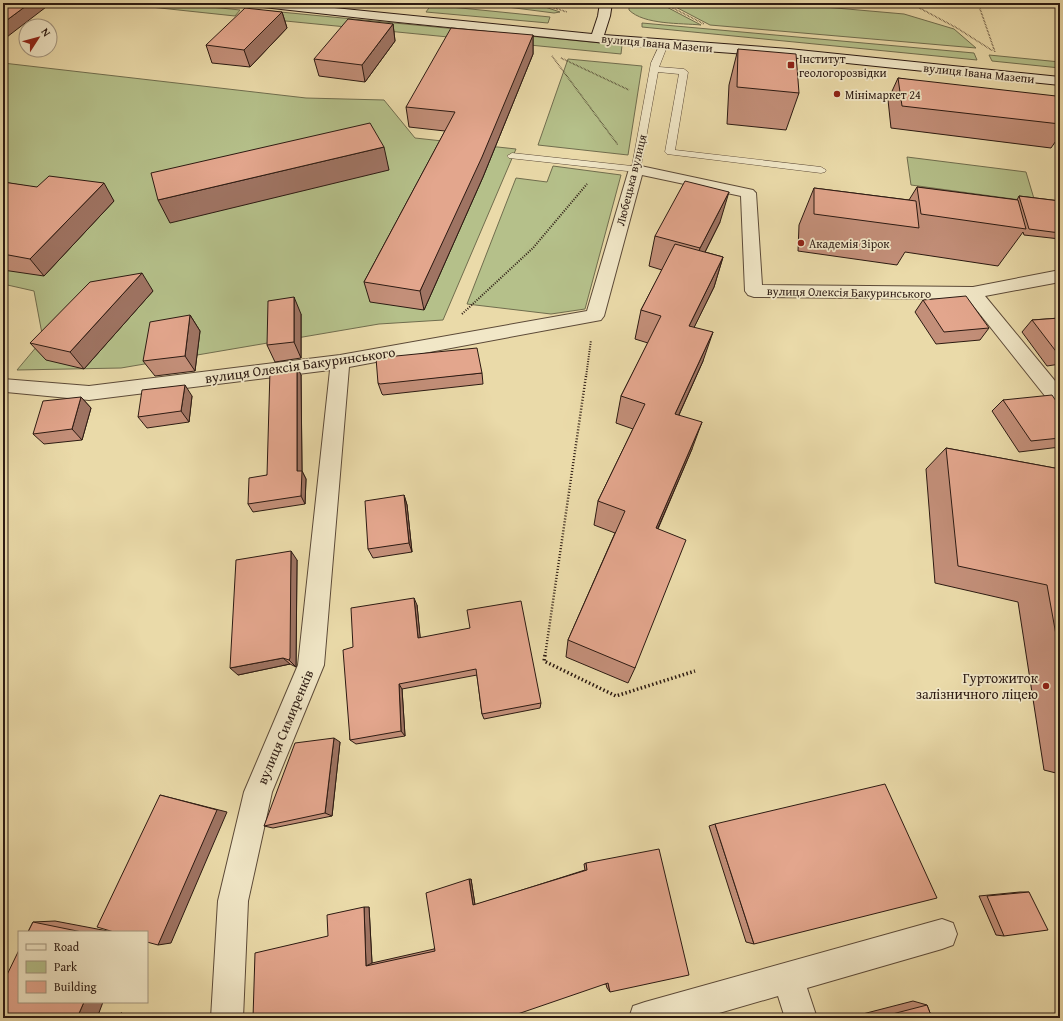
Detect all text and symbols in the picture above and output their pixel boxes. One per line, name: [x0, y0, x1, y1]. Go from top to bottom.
north arrow: [18, 18, 58, 58]
text: N: [37, 24, 55, 40]
street label: вулиця Івана Мазепи: [601, 30, 713, 56]
place label: Інститут геологорозвідки: [799, 50, 887, 81]
street label: вулиця Івана Мазепи: [923, 59, 1035, 87]
marker: Інститут геологорозвідки: [786, 60, 796, 70]
place label: Мінімаркет 24: [845, 86, 921, 103]
marker: Мінімаркет 24: [832, 89, 842, 99]
street label: Любецька вулиця: [611, 132, 651, 228]
place label: Академія Зірок: [809, 235, 890, 252]
marker: Академія Зірок: [796, 238, 806, 248]
street label: вулиця Олексія Бакуринського: [767, 282, 931, 302]
street label: вулиця Олексія Бакуринського: [204, 342, 396, 388]
street label: вулиця Симиренків: [252, 666, 318, 787]
place label: Гуртожиток залізничного ліцею: [916, 668, 1039, 704]
marker: Гуртожиток залізничного ліцею: [1041, 681, 1051, 691]
legend: [18, 931, 148, 1003]
text: Road: [54, 938, 80, 955]
text: Park: [54, 958, 78, 975]
text: Building: [54, 978, 97, 995]

